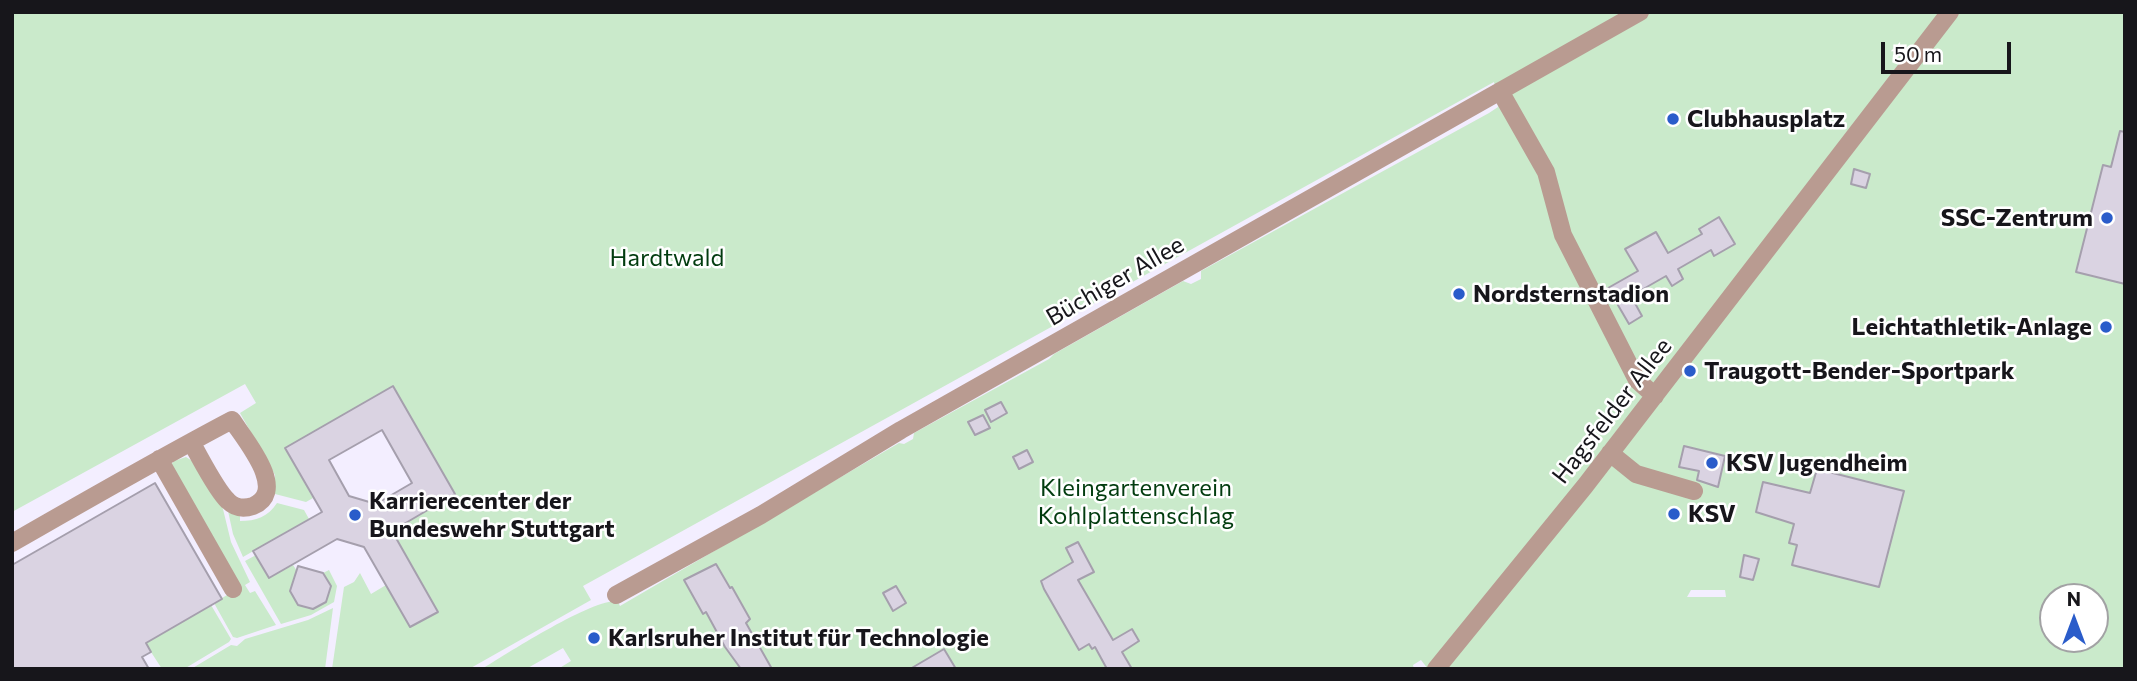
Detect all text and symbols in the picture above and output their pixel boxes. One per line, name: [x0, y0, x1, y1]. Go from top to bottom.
scale bar: [1885, 28, 2014, 72]
text: 50 m: [1894, 41, 1942, 66]
place label: Clubhausplatz: [1687, 105, 1845, 133]
marker: Clubhausplatz: [1665, 111, 1681, 127]
place label: SSC-Zentrum: [1941, 204, 2093, 232]
marker: SSC-Zentrum: [2099, 210, 2115, 226]
street label: Büchiger Allee: [1041, 230, 1189, 332]
park label: Hardtwald: [610, 244, 724, 272]
place label: Nordsternstadion: [1473, 280, 1669, 308]
marker: Nordsternstadion: [1451, 286, 1467, 302]
place label: Leichtathletik-Anlage: [1852, 313, 2092, 341]
marker: Leichtathletik-Anlage: [2098, 319, 2114, 335]
street label: Hagsfelder Allee: [1546, 332, 1678, 490]
place label: Traugott-Bender-Sportpark: [1704, 357, 2014, 385]
marker: Traugott-Bender-Sportpark: [1682, 363, 1698, 379]
place label: KSV Jugendheim: [1726, 449, 1907, 477]
marker: KSV Jugendheim: [1704, 455, 1720, 471]
park label: Kleingartenverein Kohlplattenschlag: [1038, 474, 1234, 530]
place label: Karrierecenter der Bundeswehr Stuttgart: [369, 487, 615, 543]
place label: KSV: [1688, 500, 1736, 528]
marker: KSV: [1666, 506, 1682, 522]
marker: Karrierecenter der Bundeswehr Stuttgart: [347, 507, 363, 523]
north arrow: [2039, 583, 2109, 653]
text: N: [2067, 587, 2081, 610]
place label: Karlsruher Institut für Technologie: [608, 624, 989, 652]
marker: Karlsruher Institut für Technologie: [586, 630, 602, 646]

